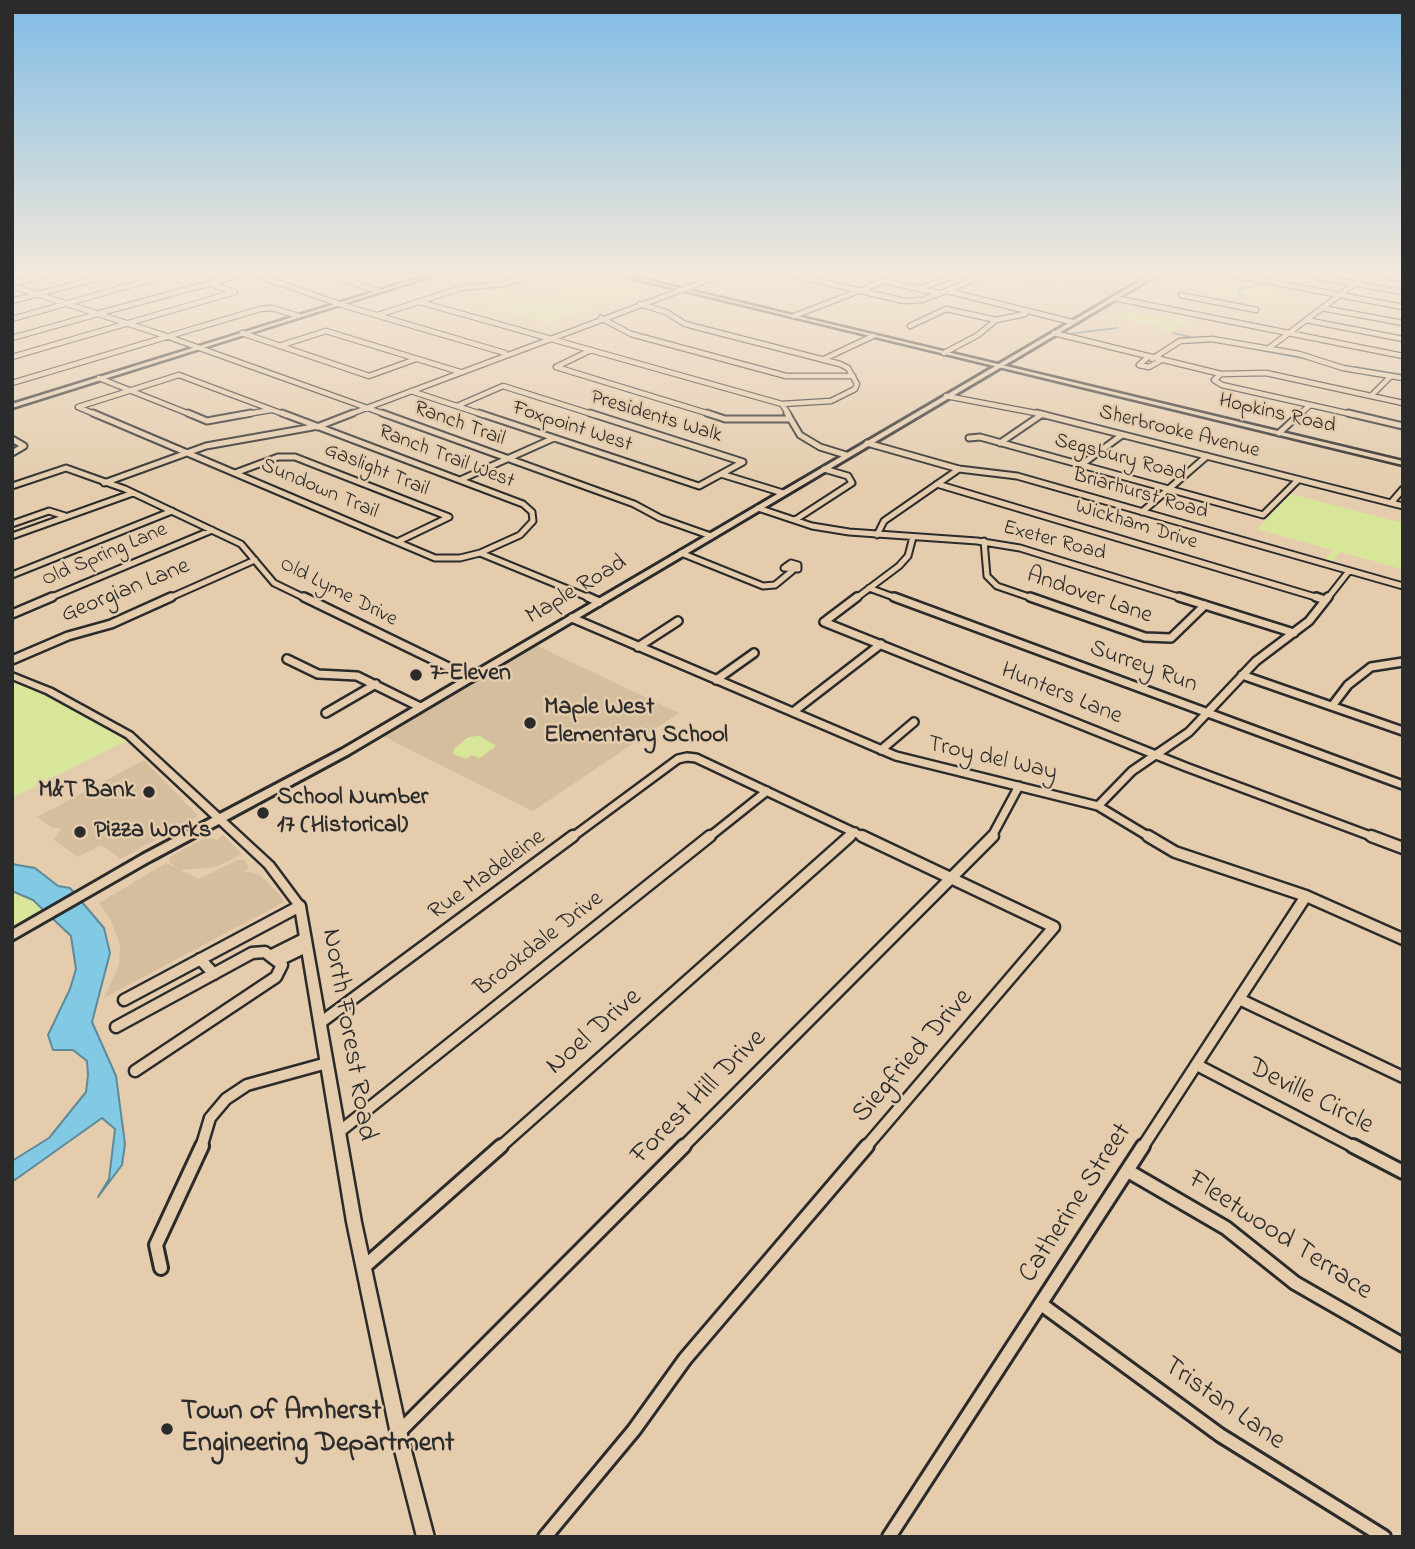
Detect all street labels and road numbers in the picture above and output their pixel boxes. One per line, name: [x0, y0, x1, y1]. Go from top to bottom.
street label: Presidents Walk: [587, 386, 725, 450]
street label: Hopkins Road: [1216, 389, 1338, 441]
street label: Ranch Trail: [410, 397, 508, 453]
street label: Foxpoint West: [509, 397, 635, 459]
street label: Sherbrooke Avenue: [1096, 401, 1262, 465]
street label: Ranch Trail West: [374, 420, 518, 496]
street label: Segsbury Road: [1051, 429, 1189, 489]
street label: Gaslight Trail: [320, 439, 432, 503]
street label: Sundown Trail: [257, 454, 381, 526]
street label: Briarhurst Road: [1070, 464, 1210, 526]
street label: Wickham Drive: [1072, 495, 1200, 557]
street label: Exeter Road: [1000, 516, 1108, 568]
street label: Old Spring Lane: [39, 518, 171, 594]
street label: Maple Road: [521, 550, 633, 632]
street label: Georgian Lane: [58, 553, 194, 631]
street label: Old Lyme Drive: [275, 553, 401, 633]
street label: Andover Lane: [1022, 562, 1156, 632]
street label: Surrey Run: [1085, 635, 1201, 701]
street label: Hunters Lane: [996, 658, 1126, 732]
street label: Troy del Way: [924, 731, 1060, 789]
street label: Rue Madeleine: [424, 824, 552, 928]
street label: Brookdale Drive: [470, 886, 610, 1004]
street label: North Forest Road: [312, 926, 382, 1144]
street label: Noel Drive: [540, 982, 650, 1084]
street label: Siegfried Drive: [846, 983, 982, 1131]
street label: Forest Hill Drive: [625, 1023, 775, 1173]
street label: Deville Circle: [1241, 1052, 1379, 1144]
street label: Catherine Street: [1013, 1118, 1141, 1290]
street label: Fleetwood Terrace: [1180, 1165, 1378, 1309]
street label: Tristan Lane: [1156, 1351, 1290, 1459]

